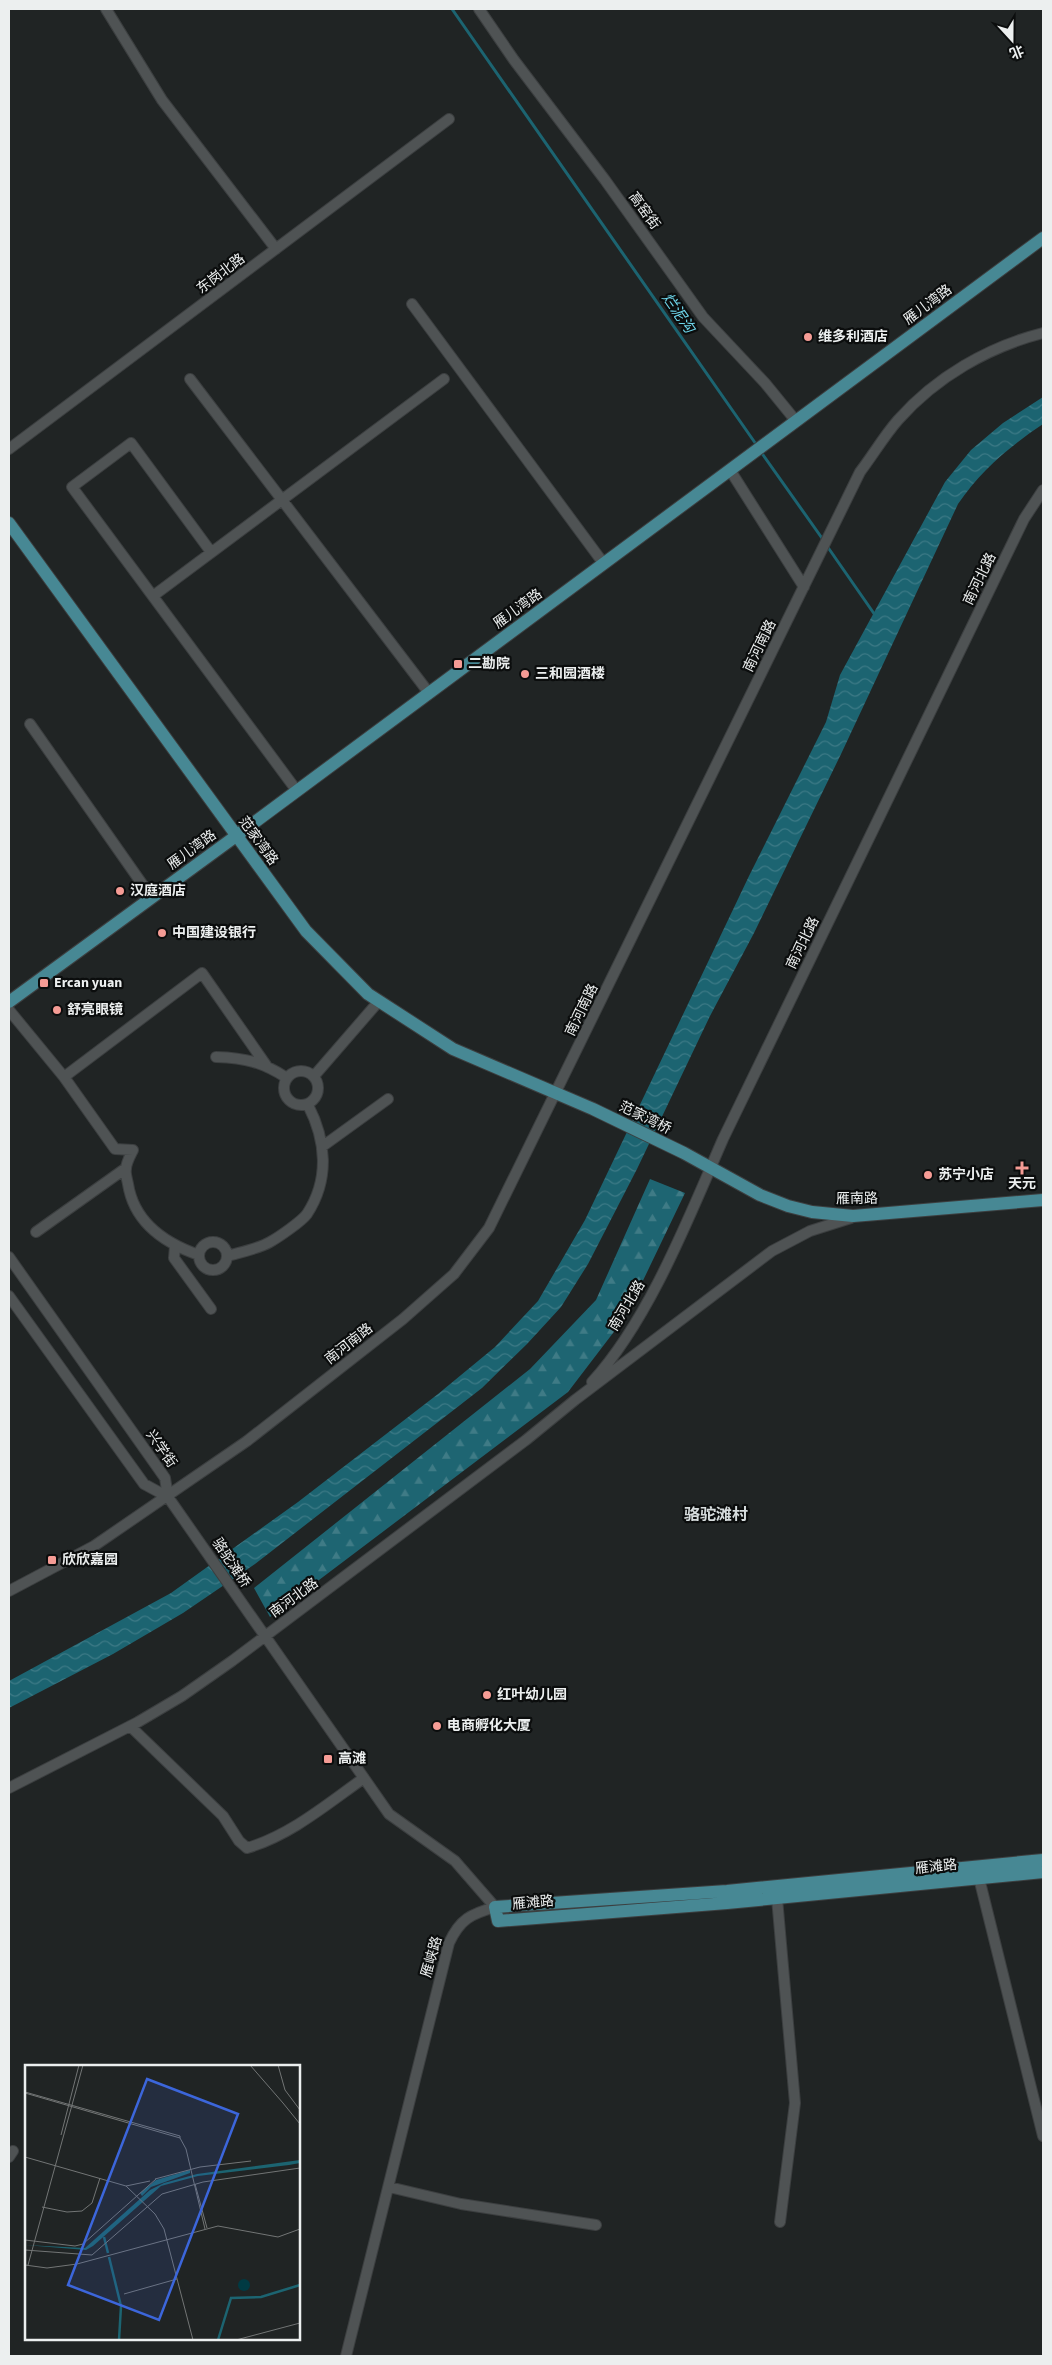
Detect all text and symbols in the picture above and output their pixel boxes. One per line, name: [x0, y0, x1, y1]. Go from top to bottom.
north arrow: [987, 15, 1037, 65]
text: 北: [1006, 39, 1026, 63]
street label: 高窑街: [624, 188, 664, 234]
street label: 东岗北路: [193, 249, 249, 299]
street label: 雁儿湾路: [900, 280, 956, 330]
water label: 烂泥沟: [656, 289, 701, 339]
place label: 维多利酒店: [818, 327, 888, 347]
marker: 维多利酒店: [802, 331, 814, 343]
street label: 南河北路: [959, 549, 1001, 609]
street label: 雁儿湾路: [489, 584, 547, 634]
street label: 南河南路: [739, 616, 781, 676]
place label: 二勘院: [468, 654, 510, 674]
marker: 二勘院: [452, 658, 464, 670]
place label: 三和园酒楼: [535, 664, 605, 684]
marker: 三和园酒楼: [519, 668, 531, 680]
street label: 范家湾路: [233, 812, 283, 870]
street label: 雁儿湾路: [163, 825, 221, 875]
place label: 汉庭酒店: [130, 881, 186, 901]
marker: 汉庭酒店: [114, 885, 126, 897]
street label: 南河北路: [782, 913, 824, 973]
place label: 中国建设银行: [172, 923, 256, 943]
marker: 中国建设银行: [156, 927, 168, 939]
place label: Ercan yuan: [54, 973, 122, 993]
marker: Ercan yuan: [38, 977, 50, 989]
street label: 南河南路: [561, 980, 603, 1040]
place label: 舒亮眼镜: [67, 1000, 123, 1020]
marker: 舒亮眼镜: [51, 1004, 63, 1016]
street label: 范家湾桥: [615, 1097, 675, 1139]
marker: 天元: [1016, 1162, 1028, 1174]
place label: 苏宁小店: [938, 1165, 994, 1185]
marker: 苏宁小店: [922, 1169, 934, 1181]
place label: 天元: [1008, 1174, 1036, 1194]
street label: 雁南路: [836, 1189, 878, 1209]
street label: 南河北路: [604, 1277, 650, 1335]
street label: 南河南路: [321, 1319, 377, 1369]
street label: 兴学街: [141, 1426, 181, 1472]
district label: 骆驼滩村: [684, 1504, 748, 1526]
street label: 骆驼滩桥: [207, 1534, 255, 1592]
place label: 欣欣嘉园: [62, 1550, 118, 1570]
marker: 欣欣嘉园: [46, 1554, 58, 1566]
street label: 南河北路: [265, 1573, 323, 1623]
place label: 红叶幼儿园: [497, 1685, 567, 1705]
marker: 红叶幼儿园: [481, 1689, 493, 1701]
place label: 电商孵化大厦: [447, 1716, 531, 1736]
marker: 电商孵化大厦: [431, 1720, 443, 1732]
place label: 高滩: [338, 1749, 366, 1769]
marker: 高滩: [322, 1753, 334, 1765]
street label: 雁滩路: [914, 1855, 958, 1879]
street label: 雁滩路: [511, 1891, 555, 1915]
street label: 雁峡路: [417, 1934, 447, 1980]
inset map: [25, 2065, 300, 2340]

